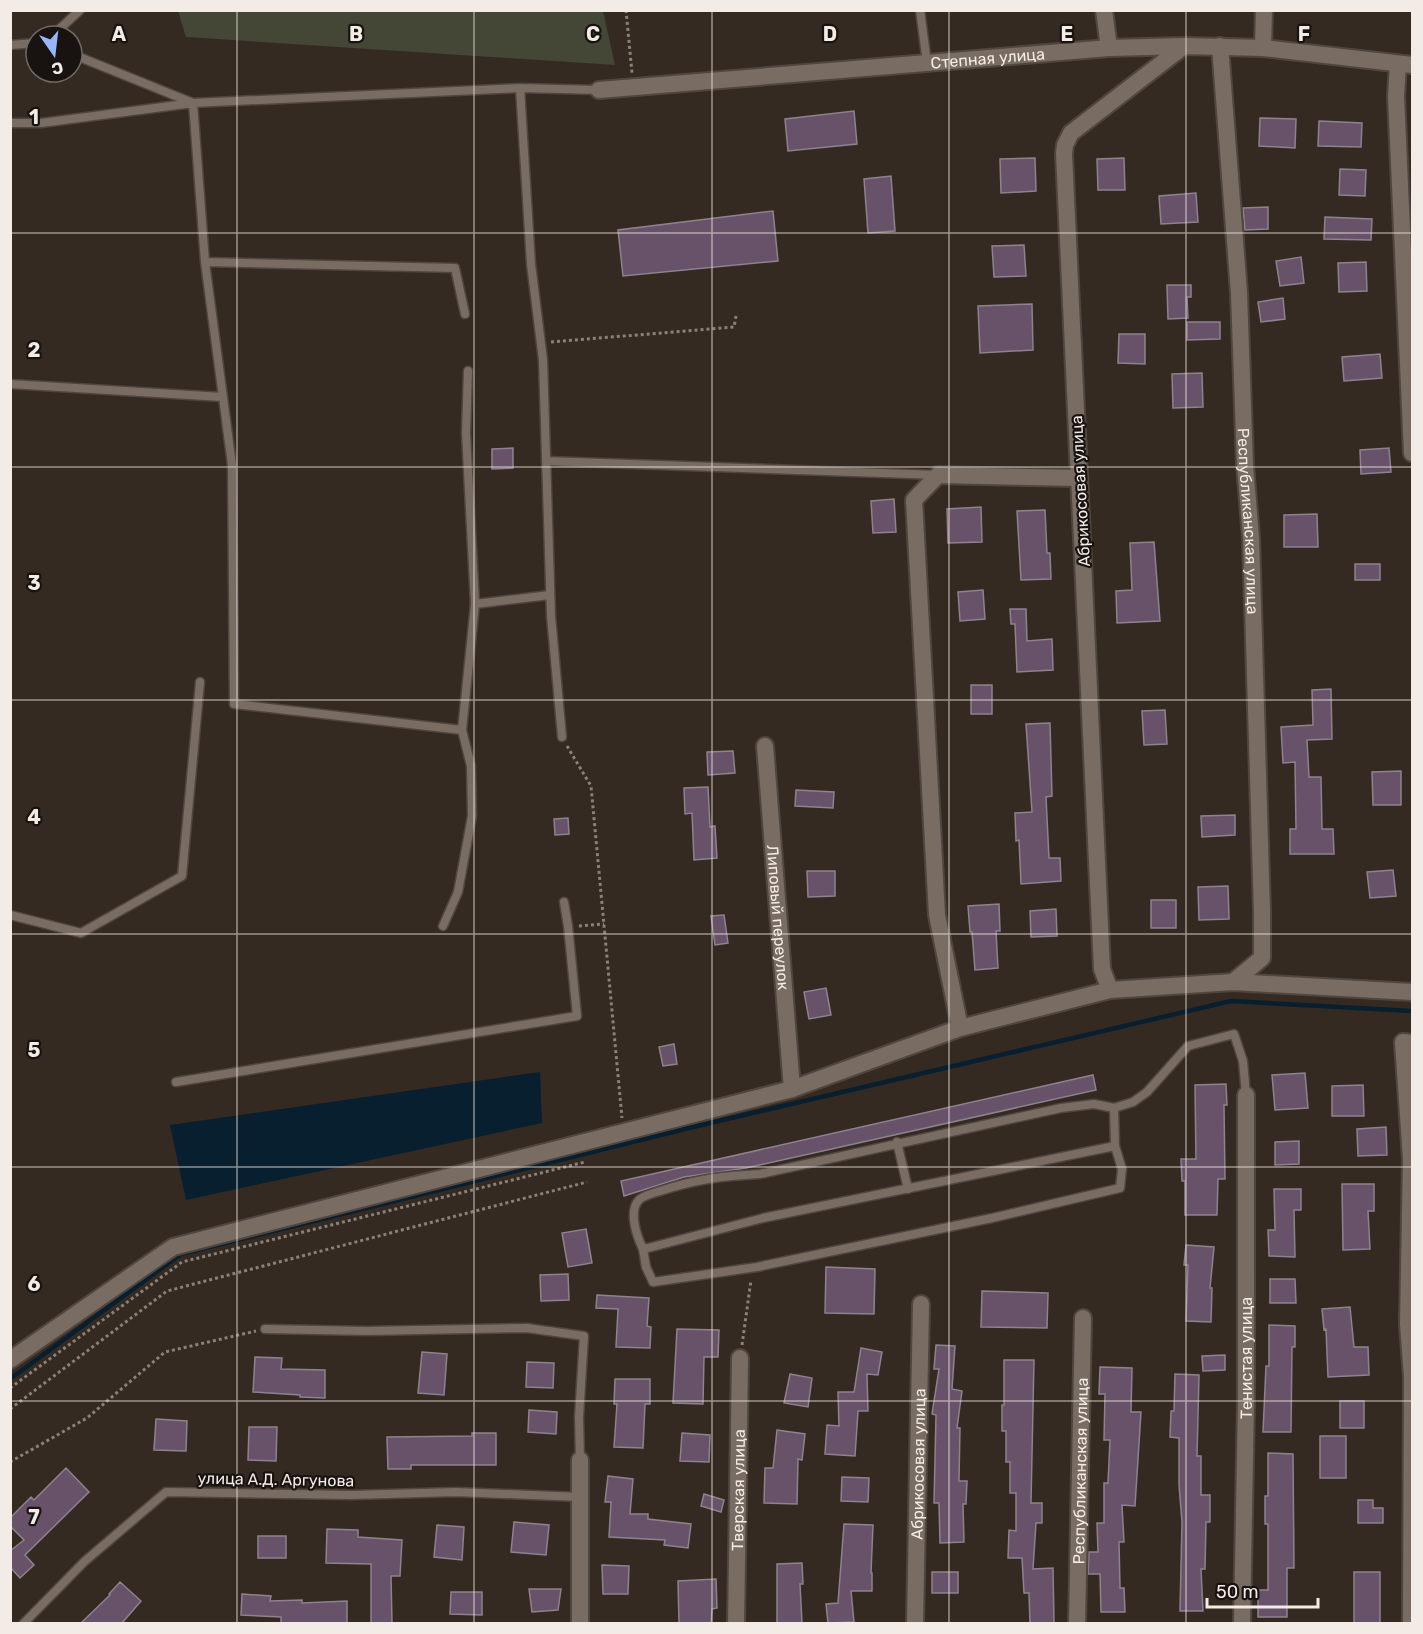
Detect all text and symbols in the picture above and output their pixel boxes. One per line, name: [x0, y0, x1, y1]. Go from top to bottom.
text: A: [112, 22, 127, 46]
text: B: [349, 22, 363, 46]
text: C: [586, 22, 600, 46]
text: D: [823, 22, 837, 46]
text: E: [1061, 22, 1073, 46]
text: F: [1298, 22, 1310, 46]
north arrow: [24, 24, 84, 84]
street label: Степная улица: [930, 44, 1046, 73]
text: С: [50, 57, 65, 79]
text: 1: [29, 105, 39, 129]
text: 2: [28, 338, 41, 362]
street label: Абрикосовая улица: [1067, 415, 1094, 567]
street label: Республиканская улица: [1234, 427, 1262, 615]
text: 3: [27, 571, 41, 595]
text: 4: [27, 805, 41, 829]
street label: Липовый переулок: [763, 844, 793, 991]
text: 5: [28, 1038, 41, 1062]
text: 6: [27, 1272, 41, 1296]
street label: Тенистая улица: [1237, 1297, 1256, 1419]
street label: Республиканская улица: [1069, 1377, 1092, 1565]
street label: Абрикосовая улица: [908, 1388, 929, 1540]
street label: Тверская улица: [728, 1429, 749, 1551]
street label: улица А.Д. Аргунова: [198, 1469, 354, 1490]
text: 7: [28, 1505, 40, 1529]
scale bar: [1207, 1571, 1318, 1609]
text: 50 m: [1216, 1581, 1259, 1603]

